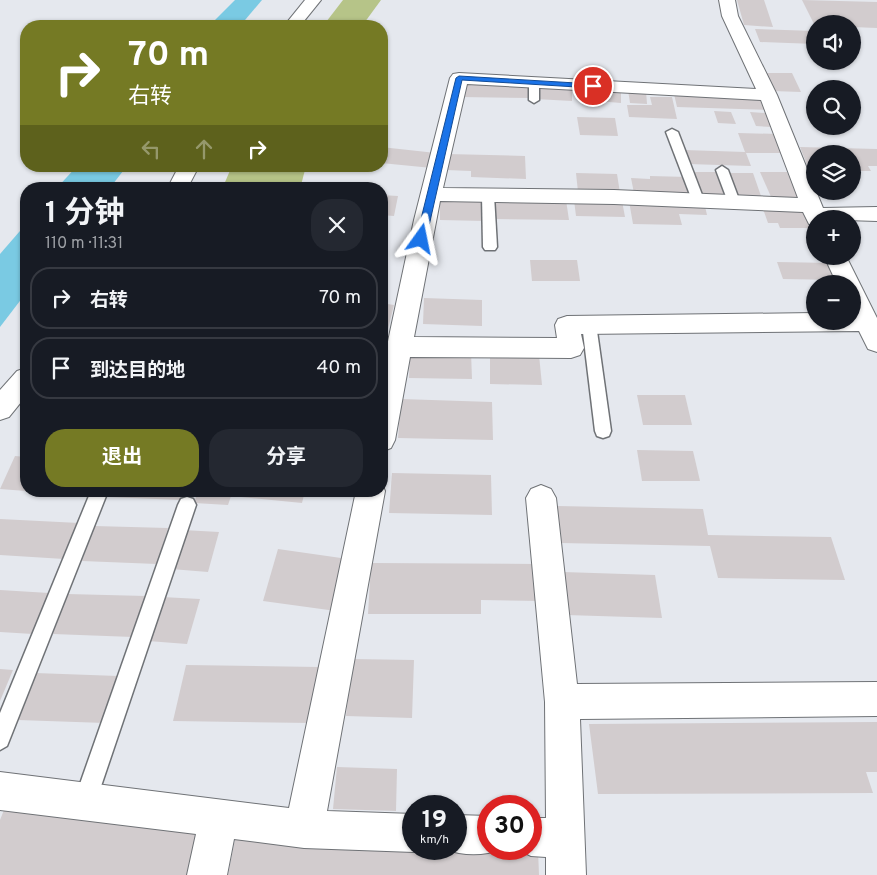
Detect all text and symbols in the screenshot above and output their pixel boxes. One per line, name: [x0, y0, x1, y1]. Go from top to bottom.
map controls: [806, 15, 861, 330]
button: sound: [806, 15, 861, 70]
text: 70 m: [128, 34, 209, 78]
icon: right: [45, 40, 110, 105]
pin: [572, 65, 614, 107]
icon: arrive: [579, 72, 607, 100]
button: search: [806, 80, 861, 135]
text: 右转: [128, 84, 172, 111]
icon: left: [137, 135, 165, 163]
icon: ahead: [190, 135, 218, 163]
icon: right: [243, 135, 271, 163]
button: layers: [806, 145, 861, 200]
text: 1 分钟: [45, 196, 125, 233]
button: close: [311, 199, 363, 251]
button: +: [806, 210, 861, 265]
position arrow: [394, 212, 446, 264]
text: 110 m · 11:31: [45, 234, 123, 254]
button: −: [806, 275, 861, 330]
icon: right: [47, 284, 75, 312]
text: 70 m: [319, 286, 361, 310]
text: 右转: [90, 289, 128, 313]
icon: arrive: [47, 354, 75, 382]
text: 40 m: [316, 356, 361, 380]
text: 到达目的地: [90, 359, 185, 383]
button: 退出: [45, 429, 199, 487]
button: 分享: [209, 429, 363, 487]
speed limit sign: 30: [477, 795, 542, 860]
text: 19: [422, 805, 447, 837]
text: km/h: [420, 832, 449, 848]

